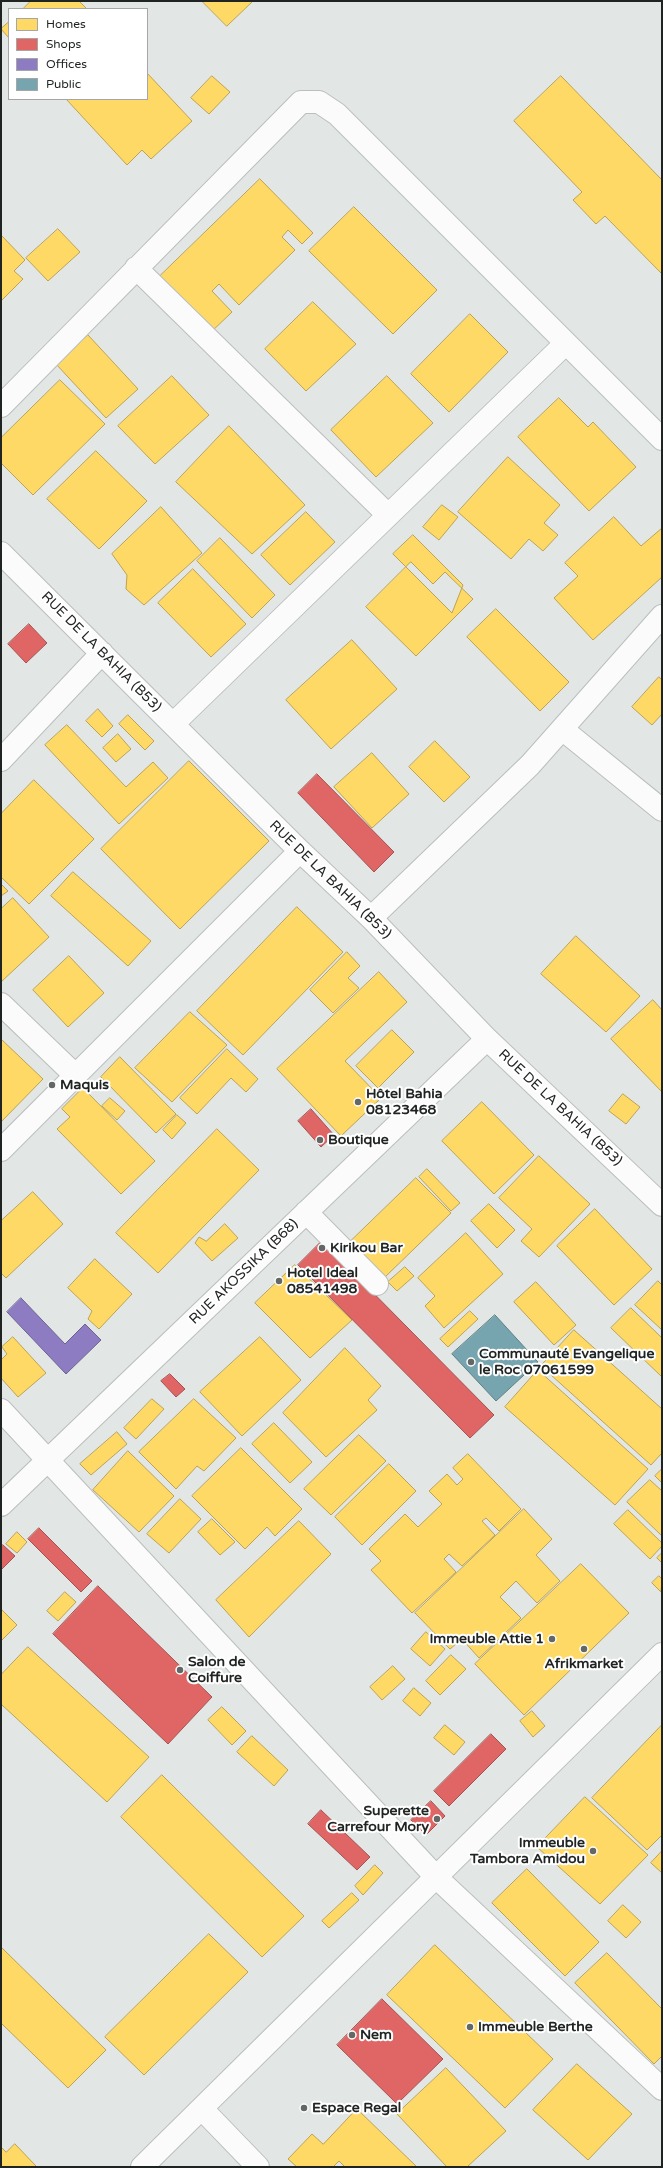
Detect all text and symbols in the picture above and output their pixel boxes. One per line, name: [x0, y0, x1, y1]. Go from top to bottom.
legend: [8, 8, 148, 100]
text: Homes: [46, 17, 86, 31]
text: Shops: [46, 37, 81, 51]
text: Offices: [46, 57, 87, 71]
text: Public: [46, 77, 81, 91]
street label: RUE DE LA BAHIA (B53): [37, 588, 165, 716]
street label: RUE DE LA BAHIA (B53): [265, 817, 395, 943]
street label: RUE DE LA BAHIA (B53): [495, 1046, 625, 1170]
place label: Maquis: [60, 1077, 109, 1093]
marker: Maquis: [47, 1080, 57, 1090]
place label: Hôtel Bahia 08123468: [366, 1086, 443, 1118]
marker: Hôtel Bahia 08123468: [353, 1097, 363, 1107]
place label: Boutique: [328, 1132, 389, 1148]
marker: Boutique: [315, 1135, 325, 1145]
street label: RUE AKOSSIKA (B68): [186, 1216, 302, 1328]
place label: Kirikou Bar: [330, 1240, 403, 1256]
marker: Kirikou Bar: [317, 1243, 327, 1253]
place label: Hotel Ideal 08541498: [287, 1265, 358, 1298]
marker: Hotel Ideal 08541498: [274, 1276, 284, 1286]
place label: Communauté Evangelique le Roc 07061599: [479, 1346, 654, 1378]
marker: Communauté Evangelique le Roc 07061599: [466, 1357, 476, 1367]
place label: Immeuble Attie 1: [429, 1631, 544, 1647]
marker: Immeuble Attie 1: [547, 1634, 557, 1644]
marker: Afrikmarket: [579, 1644, 589, 1654]
place label: Salon de Coiffure: [188, 1654, 245, 1686]
place label: Afrikmarket: [545, 1656, 623, 1672]
marker: Salon de Coiffure: [175, 1665, 185, 1675]
place label: Superette Carrefour Mory: [327, 1803, 429, 1836]
marker: Superette Carrefour Mory: [432, 1814, 442, 1824]
place label: Immeuble Tambora Amidou: [470, 1835, 585, 1868]
marker: Immeuble Tambora Amidou: [588, 1846, 598, 1856]
place label: Immeuble Berthe: [478, 2019, 593, 2035]
marker: Immeuble Berthe: [465, 2022, 475, 2032]
place label: Nem: [360, 2027, 392, 2043]
marker: Nem: [347, 2030, 357, 2040]
place label: Espace Regal: [312, 2100, 401, 2116]
marker: Espace Regal: [299, 2103, 309, 2113]

